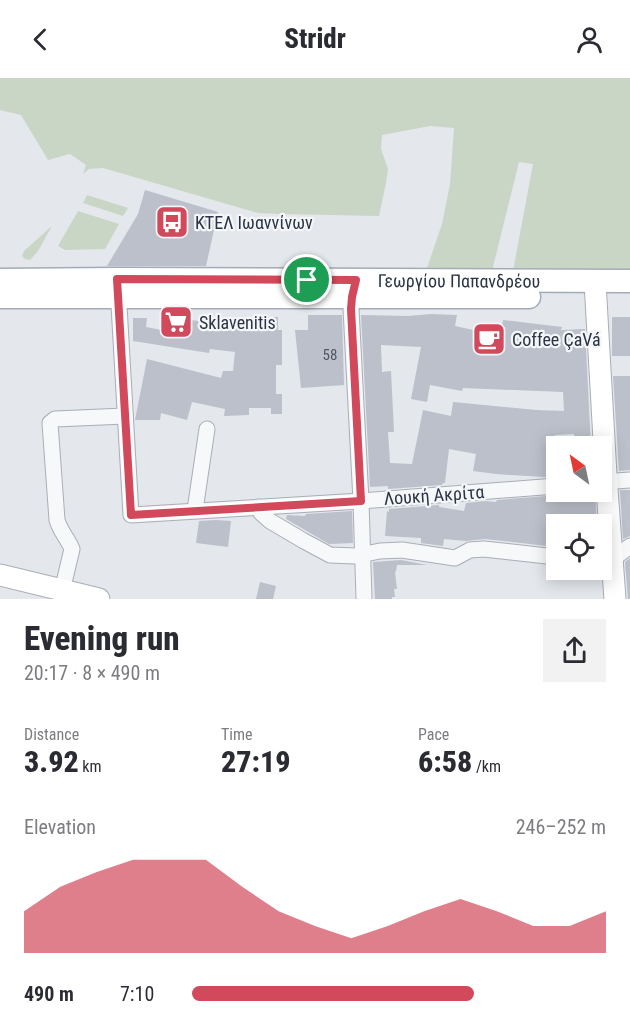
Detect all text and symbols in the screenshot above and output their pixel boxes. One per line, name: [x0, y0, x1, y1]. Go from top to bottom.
icon: back: [24, 23, 57, 56]
text: Stridr: [284, 23, 346, 55]
icon: person: [573, 23, 606, 56]
bus stop icon: ΚΤΕΛ Ιωαννίνων: [154, 204, 190, 240]
place label: ΚΤΕΛ Ιωαννίνων: [195, 212, 313, 233]
pin: [281, 254, 332, 305]
icon: arrive: [290, 263, 323, 296]
street label: Γεωργίου Παπανδρέου: [378, 270, 540, 291]
supermarket icon: Sklavenitis: [158, 304, 194, 340]
place label: Sklavenitis: [199, 312, 276, 333]
cafe icon: Coffee ÇaVá: [471, 321, 507, 357]
place label: Coffee ÇaVá: [512, 329, 601, 350]
house number: 58: [323, 346, 337, 364]
north arrow: [546, 436, 612, 502]
map controls: [546, 436, 612, 580]
street label: Λουκή Ακρίτα: [383, 481, 485, 509]
button: locate: [546, 514, 612, 580]
text: Evening run: [24, 619, 180, 658]
button: share: [543, 619, 606, 682]
text: 20:17 · 8 × 490 m: [24, 661, 160, 685]
text: Distance: [24, 725, 79, 744]
text: Time: [221, 725, 253, 744]
text: Pace: [418, 725, 449, 744]
text: 3.92: [24, 744, 79, 779]
text: 27:19: [221, 744, 290, 779]
text: 6:58: [418, 744, 472, 779]
text: km: [79, 757, 102, 776]
text: /km: [472, 757, 501, 776]
text: Elevation: [24, 815, 96, 839]
text: 246–252 m: [516, 815, 606, 839]
text: 490 m: [24, 982, 74, 1006]
text: 7:10: [120, 982, 154, 1006]

